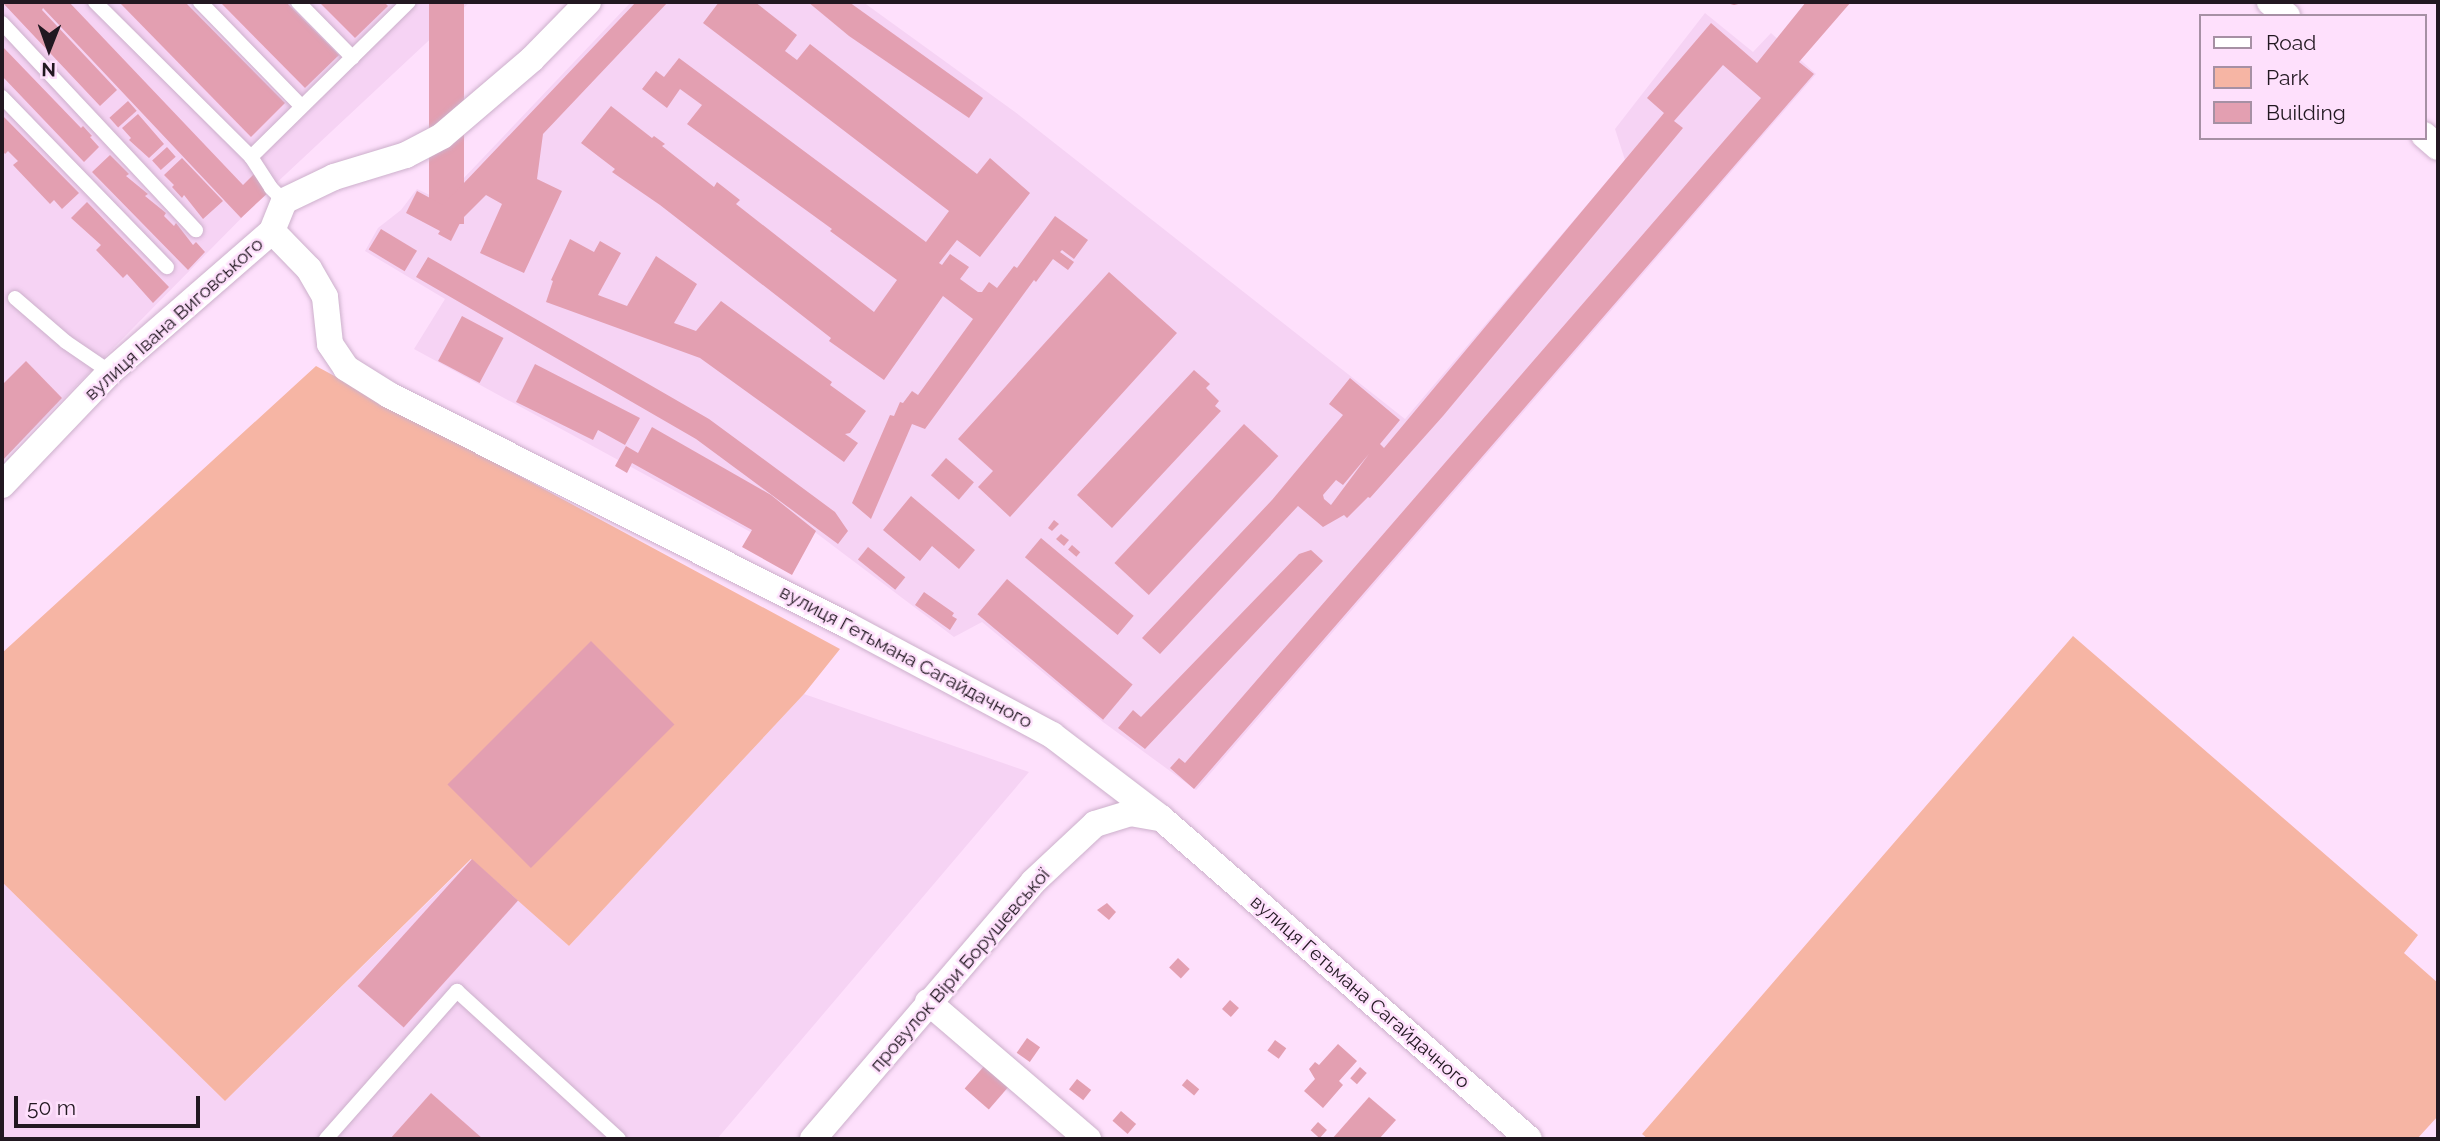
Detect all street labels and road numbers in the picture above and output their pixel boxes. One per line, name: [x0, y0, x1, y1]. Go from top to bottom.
street label: вулиця Івана Виговського: [80, 233, 268, 405]
street label: вулиця Гетьмана Сагайдачного: [776, 581, 1036, 733]
street label: провулок Віри Борушевської: [865, 864, 1055, 1076]
street label: вулиця Гетьмана Сагайдачного: [1246, 891, 1474, 1093]

